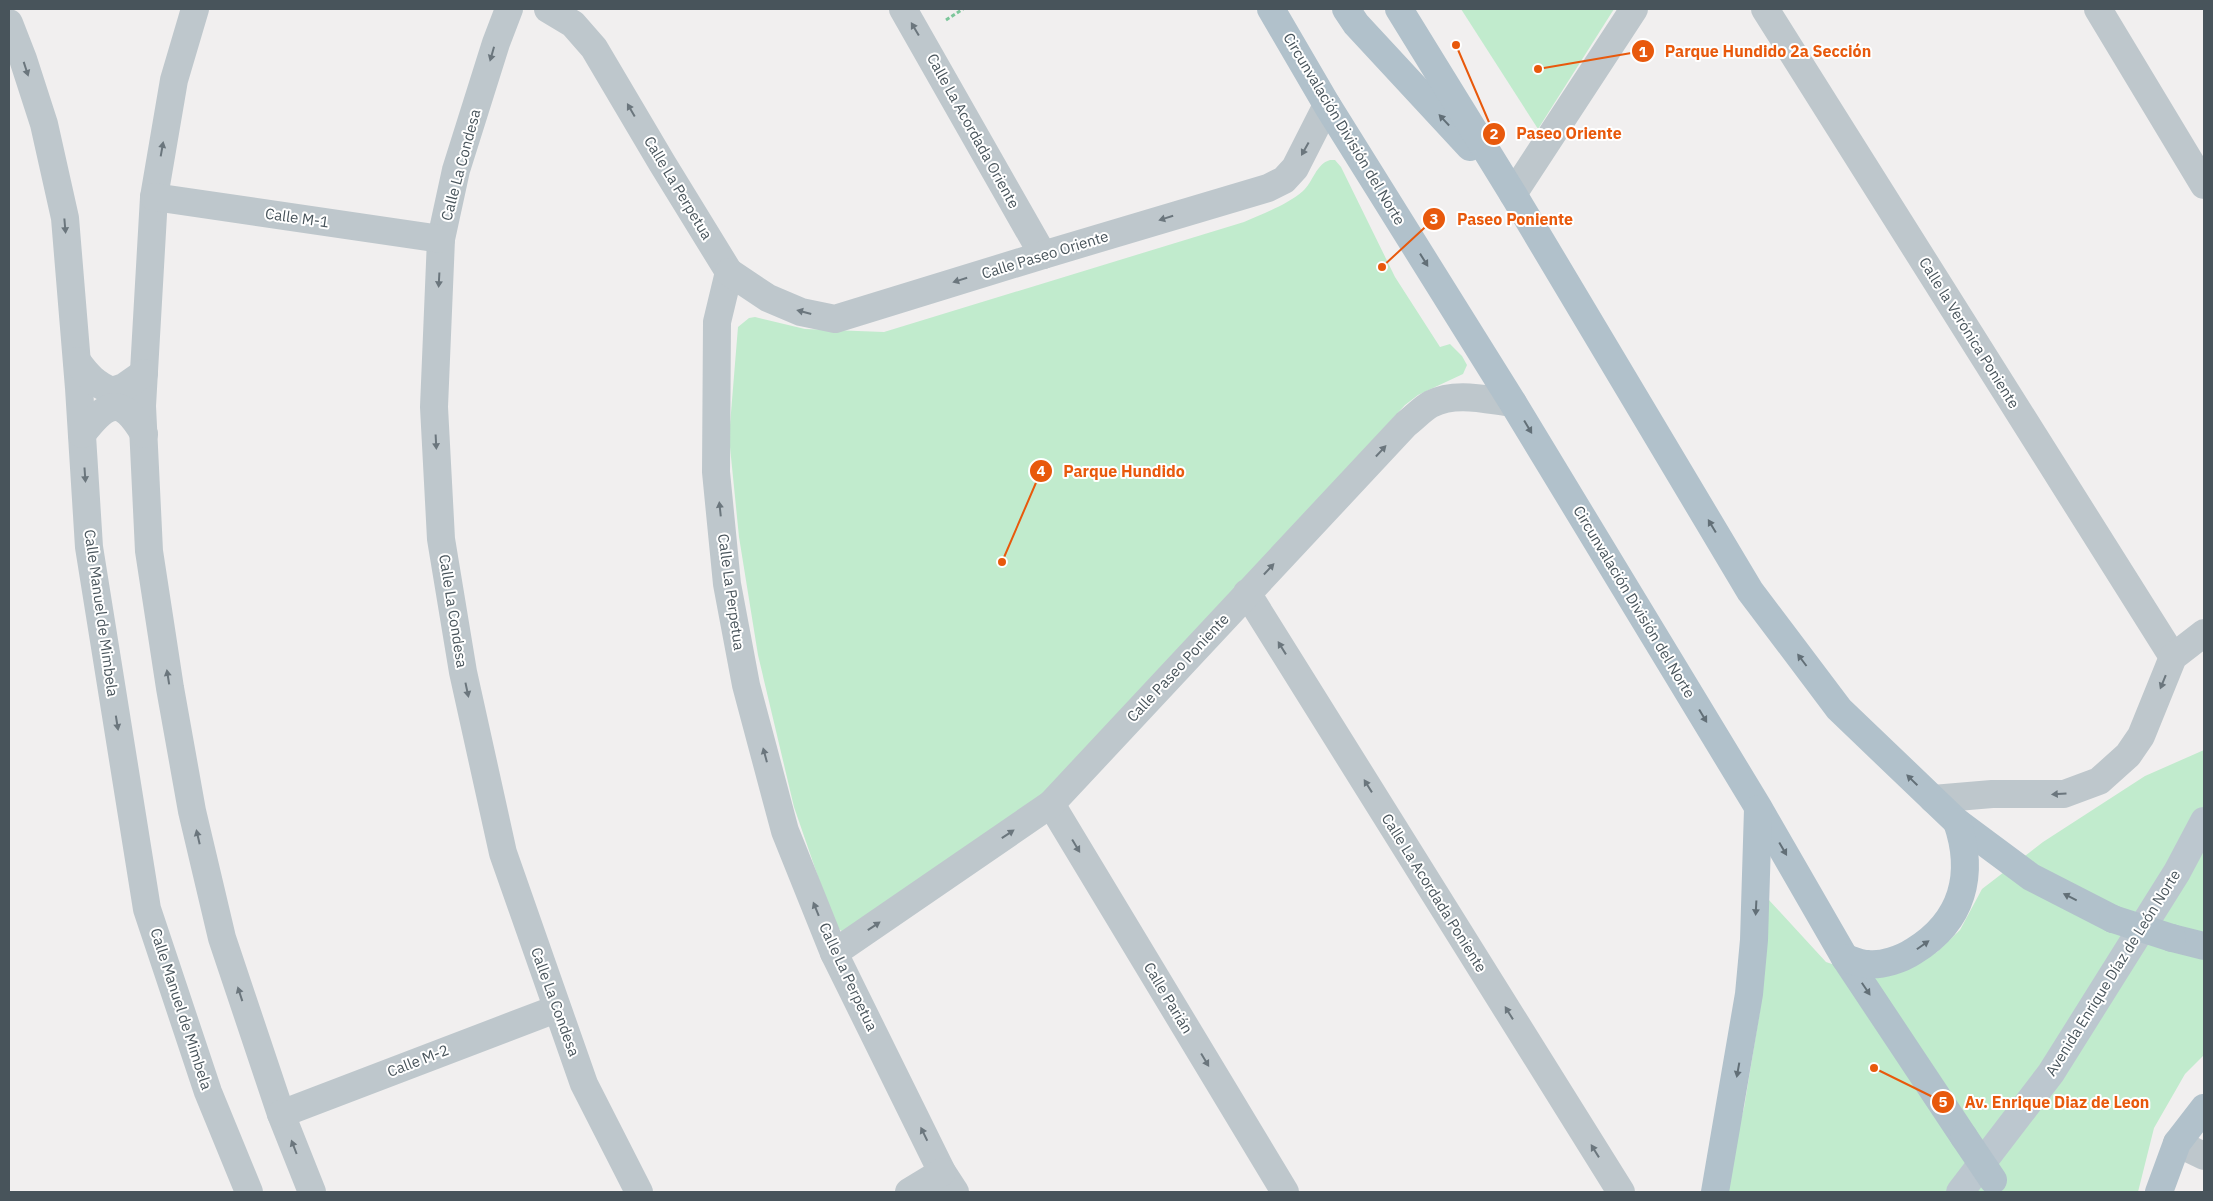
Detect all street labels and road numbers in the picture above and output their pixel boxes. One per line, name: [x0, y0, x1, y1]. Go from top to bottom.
street label: Circunvalación División del Norte: [1279, 29, 1410, 228]
street label: Calle La Acordada Oriente: [923, 50, 1024, 212]
street label: Calle La Condesa: [436, 107, 485, 223]
street label: Calle La Perpetua: [640, 132, 717, 243]
street label: Calle M-1: [264, 204, 330, 231]
street label: Calle Paseo Oriente: [979, 226, 1111, 283]
street label: Calle la Verónica Poniente: [1915, 254, 2024, 412]
street label: Circunvalación División del Norte: [1569, 502, 1700, 701]
street label: Calle Manuel de Mimbela: [80, 528, 123, 698]
street label: Calle La Perpetua: [714, 532, 749, 651]
street label: Calle La Condesa: [435, 553, 472, 669]
street label: Calle Paseo Poniente: [1123, 610, 1233, 726]
street label: Calle La Acordada Poniente: [1378, 810, 1491, 976]
street label: Avenida Enrique Díaz de León Norte: [2041, 866, 2184, 1079]
street label: Calle La Perpetua: [815, 920, 882, 1034]
street label: Calle Manuel de Mimbela: [146, 926, 217, 1092]
street label: Calle La Condesa: [527, 945, 584, 1059]
street label: Calle Parián: [1140, 959, 1197, 1037]
street label: Calle M-2: [384, 1040, 451, 1081]

